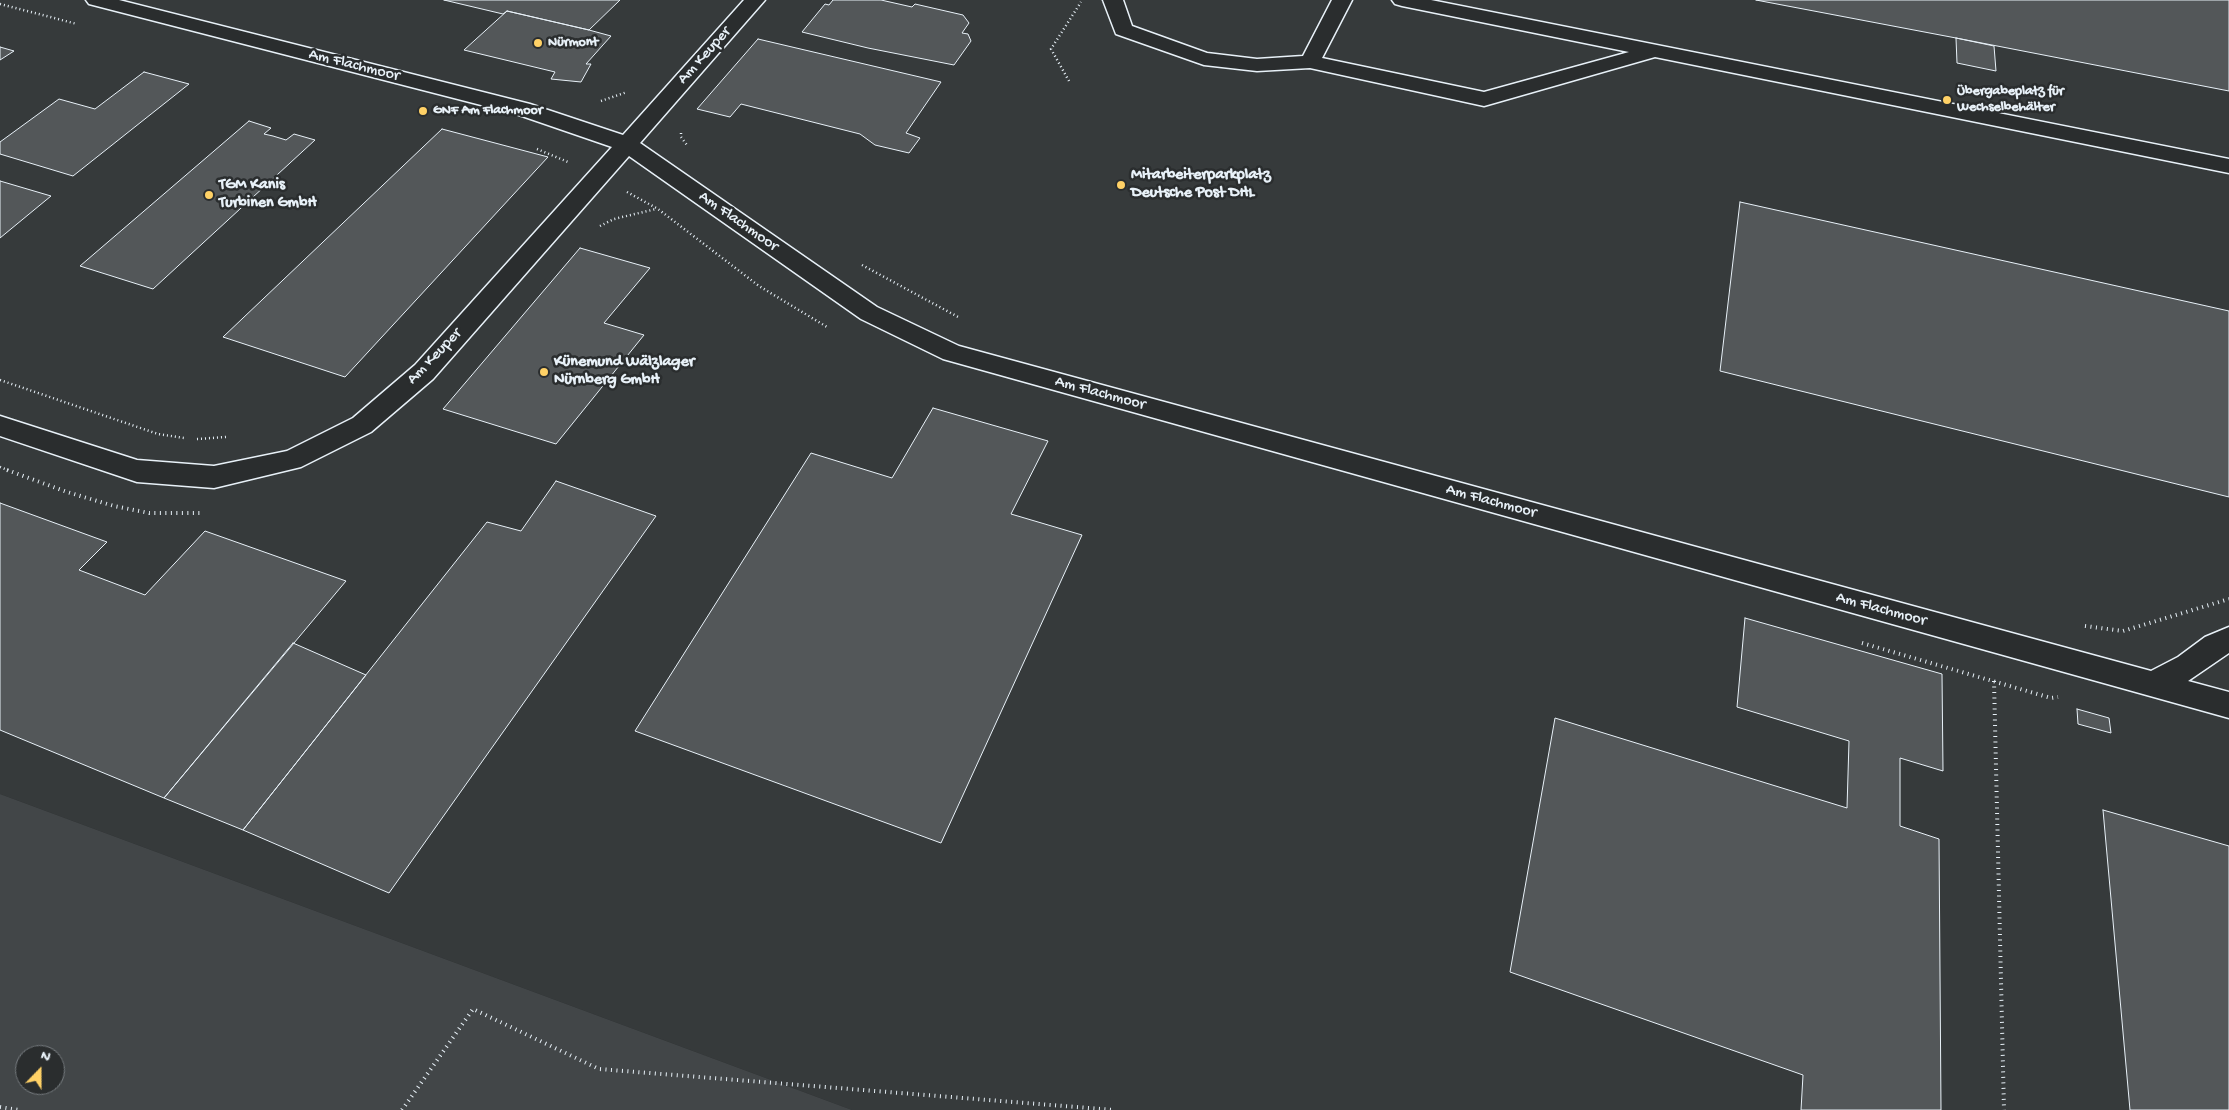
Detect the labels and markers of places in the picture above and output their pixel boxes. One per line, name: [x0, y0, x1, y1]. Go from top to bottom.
place label: Nürmont: [548, 35, 598, 51]
marker: Nürmont: [532, 37, 544, 49]
place label: Übergabeplatz für Wechselbehälter: [1957, 84, 2064, 116]
marker: Übergabeplatz für Wechselbehälter: [1941, 94, 1953, 106]
place label: GNF Am Flachmoor: [433, 103, 543, 119]
marker: GNF Am Flachmoor: [417, 105, 429, 117]
place label: Mitarbeiterparkplatz Deutsche Post DHL: [1131, 166, 1271, 204]
place label: TGM Kanis Turbinen GmbH: [219, 176, 317, 214]
marker: Mitarbeiterparkplatz Deutsche Post DHL: [1115, 179, 1127, 191]
marker: TGM Kanis Turbinen GmbH: [203, 189, 215, 201]
place label: Künemund Wälzlager Nürnberg GmbH: [554, 353, 694, 391]
marker: Künemund Wälzlager Nürnberg GmbH: [538, 366, 550, 378]

